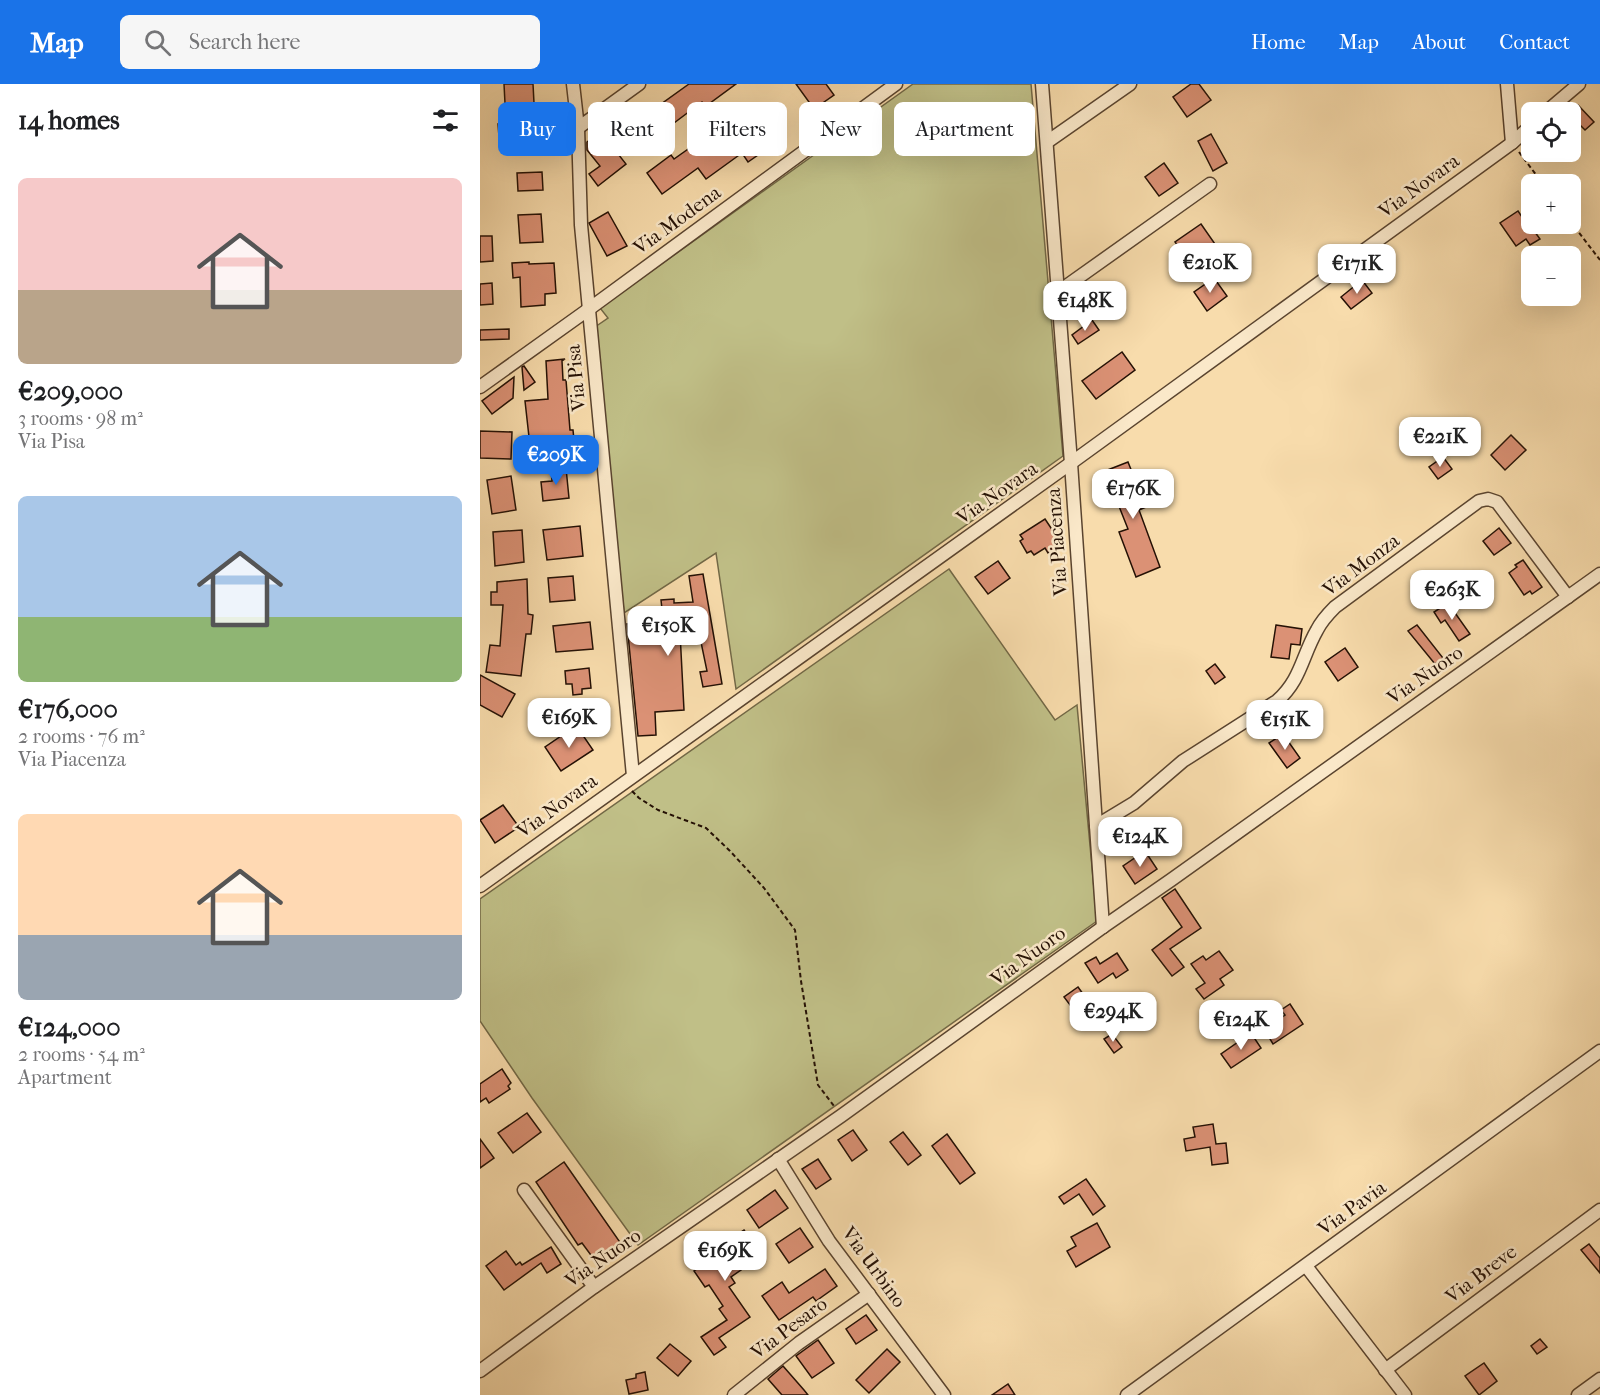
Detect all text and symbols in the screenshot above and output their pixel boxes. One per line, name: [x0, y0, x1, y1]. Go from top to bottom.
search box: [120, 15, 540, 69]
text: Map: [30, 26, 84, 59]
icon: search: [141, 26, 174, 59]
text: Search here: [189, 29, 300, 55]
text: Home: [1251, 30, 1306, 54]
text: Map: [1339, 30, 1379, 54]
text: About: [1412, 30, 1466, 54]
text: Contact: [1499, 30, 1570, 54]
chip: Buy: [498, 102, 576, 156]
chip: Rent: [588, 102, 675, 156]
chip: Filters: [687, 102, 787, 156]
chip: New: [799, 102, 882, 156]
chip: Apartment: [894, 102, 1035, 156]
map controls: [1521, 102, 1581, 306]
button: locate: [1521, 102, 1581, 162]
icon: filters: [429, 104, 462, 137]
text: 14 homes: [18, 105, 120, 136]
street label: Via Novara: [1373, 149, 1464, 223]
button: +: [1521, 174, 1581, 234]
street label: Via Modena: [628, 180, 726, 260]
icon: home: [186, 217, 294, 325]
pin: €210K: [1168, 243, 1252, 294]
pin: €171K: [1315, 244, 1399, 295]
button: −: [1521, 246, 1581, 306]
text: €210K: [1183, 251, 1237, 274]
text: €171K: [1332, 252, 1382, 275]
pin: €148K: [1043, 281, 1127, 332]
text: €148K: [1057, 289, 1113, 312]
street label: Via Pisa: [562, 343, 590, 413]
text: €209,000: [18, 376, 123, 407]
text: 3 rooms · 98 m²: [18, 407, 143, 430]
pin: €221K: [1398, 417, 1482, 468]
text: €221K: [1413, 425, 1467, 448]
text: Via Pisa: [18, 430, 85, 453]
pin: €209K: [514, 435, 598, 486]
text: €209K: [527, 443, 585, 466]
street label: Via Novara: [951, 456, 1043, 530]
pin: €176K: [1091, 469, 1175, 520]
text: €176K: [1106, 477, 1160, 500]
street label: Via Piacenza: [1042, 487, 1072, 598]
street label: Via Monza: [1317, 528, 1405, 602]
icon: home: [186, 535, 294, 643]
pin: €263K: [1410, 570, 1494, 621]
text: €263K: [1424, 578, 1480, 601]
pin: €150K: [626, 606, 710, 657]
text: €150K: [641, 614, 695, 637]
street label: Via Nuoro: [1382, 641, 1467, 710]
text: €176,000: [18, 694, 118, 725]
pin: €169K: [527, 698, 611, 749]
pin: €151K: [1243, 700, 1327, 751]
text: €169K: [542, 706, 596, 729]
text: €151K: [1260, 708, 1310, 731]
text: 2 rooms · 76 m²: [18, 725, 145, 748]
text: Via Piacenza: [18, 748, 126, 771]
street label: Via Novara: [511, 769, 602, 843]
pin: €124K: [1098, 817, 1182, 868]
text: €124K: [1112, 825, 1168, 848]
icon: home: [186, 853, 294, 961]
street label: Via Nuoro: [985, 921, 1070, 991]
pin: €294K: [1071, 992, 1155, 1043]
text: €294K: [1084, 1000, 1142, 1023]
pin: €124K: [1199, 1000, 1283, 1051]
text: €124K: [1213, 1008, 1269, 1031]
text: €124,000: [18, 1012, 121, 1043]
text: 2 rooms · 54 m²: [18, 1043, 145, 1066]
text: Apartment: [18, 1066, 112, 1089]
street label: Via Pavia: [1313, 1175, 1391, 1241]
street label: Via Urbino: [836, 1221, 911, 1312]
street label: Via Nuoro: [560, 1224, 645, 1293]
pin: €169K: [683, 1231, 767, 1282]
text: €169K: [698, 1239, 752, 1262]
street label: Via Breve: [1440, 1240, 1521, 1309]
street label: Via Pesaro: [746, 1292, 831, 1365]

